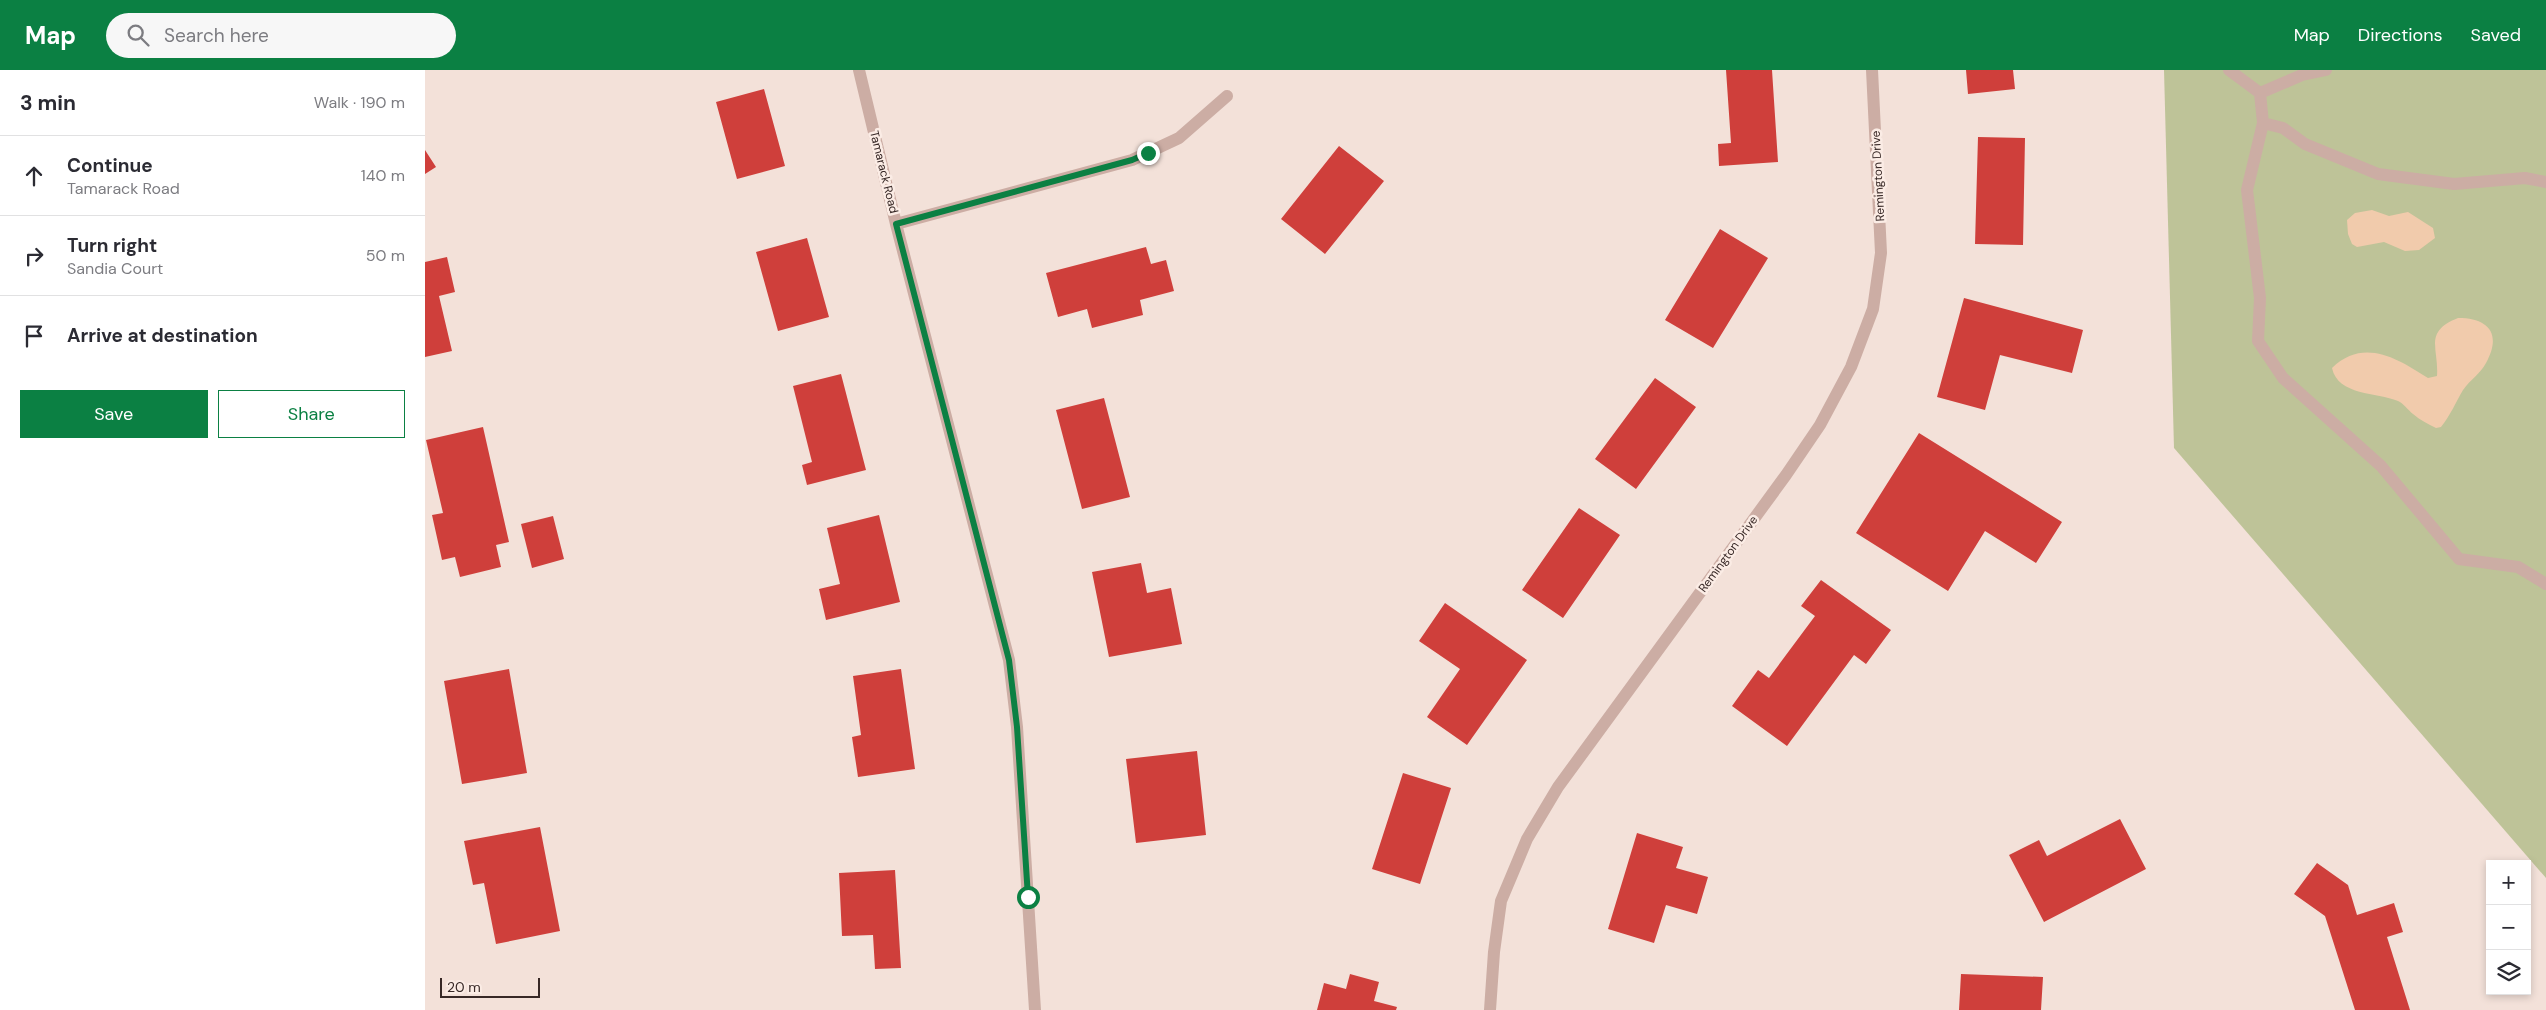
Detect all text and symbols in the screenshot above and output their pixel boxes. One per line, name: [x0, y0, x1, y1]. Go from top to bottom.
search box: [106, 13, 456, 58]
text: Map: [25, 20, 76, 51]
icon: search: [124, 21, 152, 49]
text: Search here: [164, 23, 269, 48]
text: Map: [2294, 23, 2330, 47]
text: Directions: [2358, 23, 2443, 47]
text: Saved: [2471, 23, 2521, 47]
text: 3 min: [20, 89, 76, 117]
text: Walk · 190 m: [314, 92, 405, 113]
street label: Tamarack Road: [866, 129, 902, 215]
street label: Remington Drive: [1868, 130, 1888, 222]
route end: [1137, 142, 1160, 165]
text: Continue: [67, 153, 153, 178]
icon: ahead: [20, 162, 48, 190]
text: 140 m: [361, 165, 405, 186]
text: Tamarack Road: [67, 178, 180, 199]
text: Turn right: [67, 233, 157, 258]
icon: right: [20, 242, 48, 270]
text: 50 m: [366, 245, 405, 266]
text: Sandia Court: [67, 258, 163, 279]
icon: arrive: [20, 322, 48, 350]
text: Arrive at destination: [67, 323, 258, 348]
button: Save: [20, 390, 208, 438]
button: Share: [218, 390, 405, 438]
street label: Remington Drive: [1695, 512, 1761, 595]
map controls: [2486, 860, 2531, 995]
button: +: [2486, 860, 2531, 905]
route start: [1017, 886, 1040, 909]
button: −: [2486, 905, 2531, 950]
button: layers: [2486, 950, 2531, 995]
scale bar: [440, 975, 540, 998]
text: 20 m: [447, 978, 481, 996]

